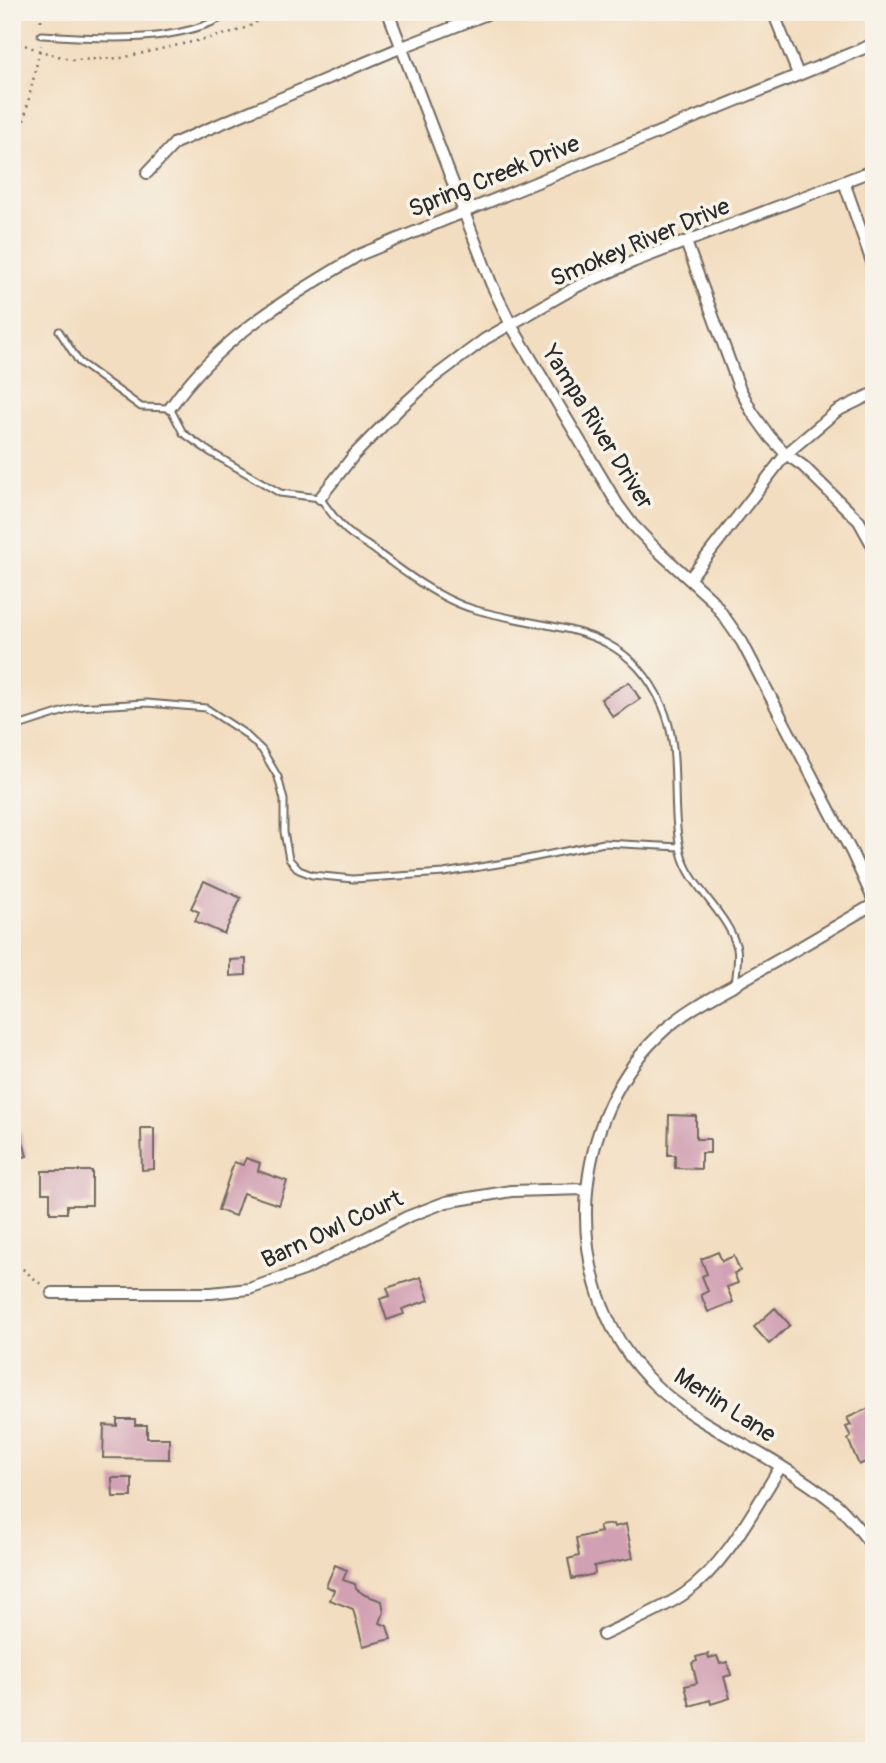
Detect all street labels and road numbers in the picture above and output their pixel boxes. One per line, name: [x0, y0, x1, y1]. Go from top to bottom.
street label: Spring Creek Drive: [404, 129, 584, 224]
street label: Smokey River Drive: [546, 192, 734, 293]
street label: Yampa River Driver: [535, 339, 660, 515]
street label: Barn Owl Court: [257, 1184, 408, 1275]
street label: Merlin Lane: [668, 1362, 781, 1449]

